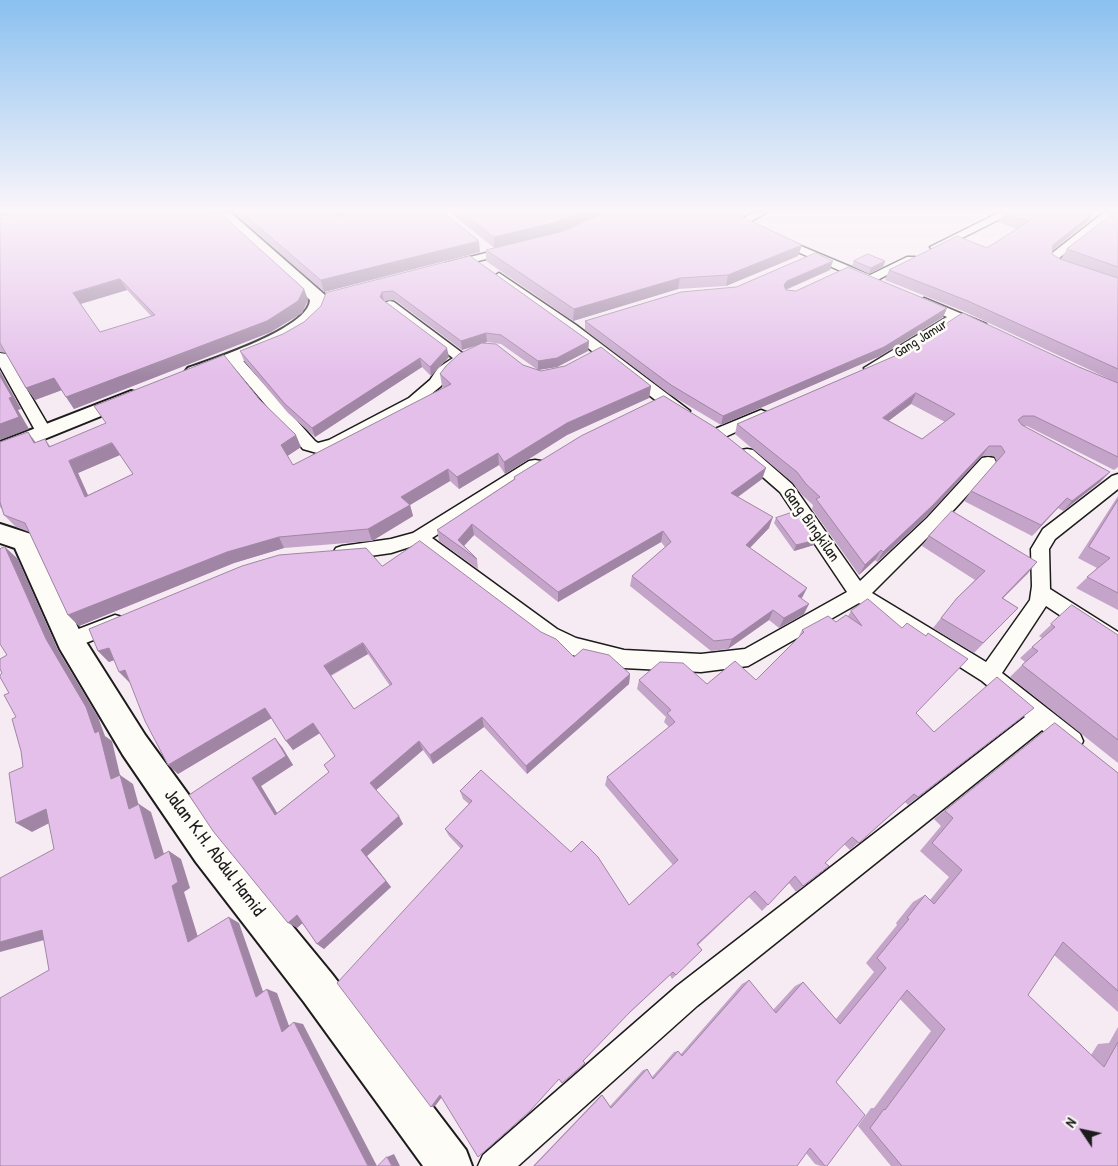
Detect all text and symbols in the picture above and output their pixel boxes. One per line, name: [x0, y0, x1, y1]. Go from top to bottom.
street label: Gang Jamur: [891, 316, 951, 362]
street label: Gang Bingkilan: [778, 484, 844, 566]
street label: Jalan K.H. Abdul Hamid: [159, 785, 269, 921]
north arrow: [1058, 1106, 1108, 1156]
text: N: [1060, 1114, 1080, 1131]

